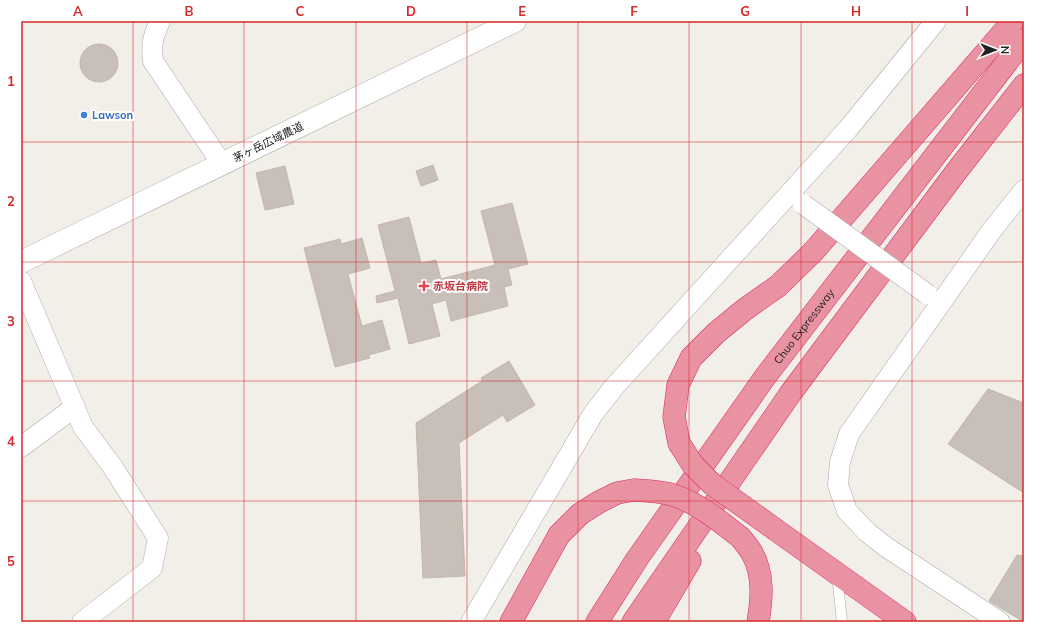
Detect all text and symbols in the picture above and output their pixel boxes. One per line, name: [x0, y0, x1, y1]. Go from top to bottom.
text: A: [73, 3, 83, 19]
text: B: [185, 3, 194, 19]
text: C: [296, 3, 305, 19]
text: D: [406, 3, 416, 19]
text: E: [518, 3, 526, 19]
text: F: [630, 3, 638, 19]
text: G: [740, 3, 750, 19]
text: H: [851, 3, 861, 19]
text: I: [965, 3, 969, 19]
north arrow: [975, 30, 1015, 70]
text: N: [998, 46, 1012, 54]
text: 1: [7, 73, 15, 89]
place label: Lawson: [92, 108, 133, 122]
marker: Lawson: [79, 110, 89, 120]
street label: 茅ヶ岳広域農道: [230, 119, 306, 165]
text: 2: [7, 193, 15, 209]
place label: 赤坂台病院: [433, 279, 488, 293]
marker: 赤坂台病院: [418, 280, 430, 292]
street label: Chuo Expressway: [771, 286, 837, 367]
text: 3: [7, 313, 15, 329]
text: 4: [7, 433, 15, 449]
text: 5: [7, 553, 15, 569]

